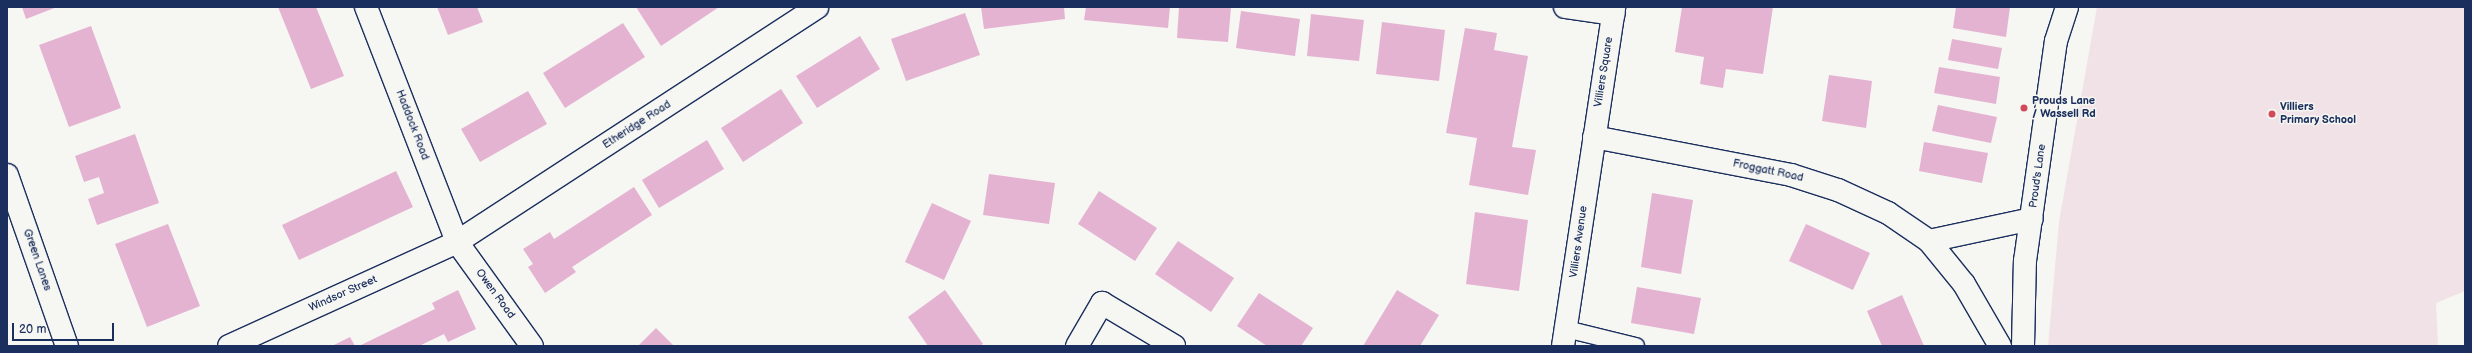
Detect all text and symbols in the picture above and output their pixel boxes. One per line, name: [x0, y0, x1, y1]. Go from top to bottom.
street label: Villiers Square: [1592, 36, 1616, 108]
street label: Haddock Road: [393, 88, 431, 162]
place label: Prouds Lane / Wassell Rd: [2032, 95, 2096, 121]
street label: Etheridge Road: [600, 98, 674, 152]
place label: Villiers Primary School: [2280, 101, 2356, 127]
marker: Prouds Lane / Wassell Rd: [2019, 103, 2029, 113]
marker: Villiers Primary School: [2267, 109, 2277, 119]
street label: Proud's Lane: [2027, 143, 2049, 209]
street label: Froggatt Road: [1731, 157, 1805, 185]
street label: Villiers Avenue: [1567, 205, 1591, 279]
street label: Green Lanes: [20, 227, 54, 293]
street label: Owen Road: [473, 267, 517, 321]
street label: Windsor Street: [307, 273, 379, 315]
scale bar: [14, 315, 116, 341]
text: 20 m: [19, 322, 46, 337]

